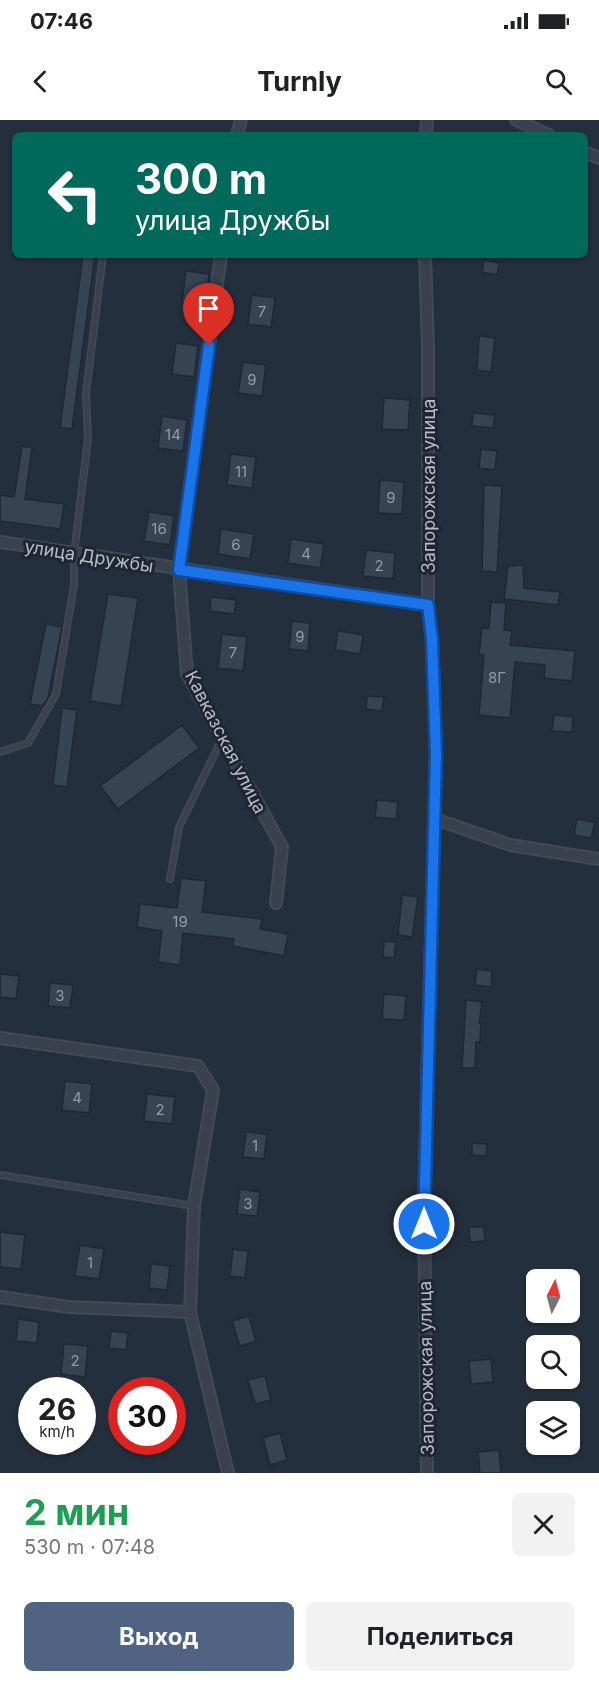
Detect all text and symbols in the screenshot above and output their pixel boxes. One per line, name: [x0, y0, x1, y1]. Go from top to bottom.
text: 07:46: [30, 8, 93, 34]
icon: back: [24, 65, 57, 98]
text: Turnly: [257, 65, 342, 98]
icon: search: [542, 65, 575, 98]
text: 300 m: [135, 153, 267, 204]
icon: left: [36, 156, 114, 234]
text: улица Дружбы: [135, 204, 330, 237]
pin: [183, 283, 234, 345]
icon: arrive: [192, 292, 225, 325]
house number: 7: [258, 302, 266, 321]
house number: 9: [247, 370, 257, 389]
street label: Запорожская улица: [418, 399, 439, 573]
house number: 14: [165, 425, 181, 444]
house number: 11: [235, 462, 247, 481]
house number: 9: [386, 488, 396, 507]
house number: 16: [151, 519, 167, 538]
street label: улица Дружбы: [23, 535, 155, 577]
house number: 6: [231, 535, 241, 554]
house number: 4: [301, 544, 311, 563]
house number: 2: [374, 556, 384, 575]
house number: 9: [295, 627, 305, 646]
house number: 7: [229, 643, 237, 662]
street label: Кавказская улица: [181, 667, 271, 817]
house number: 8Г: [488, 668, 506, 687]
house number: 19: [172, 912, 188, 931]
house number: 3: [55, 986, 65, 1005]
house number: 4: [72, 1088, 82, 1107]
house number: 2: [155, 1100, 165, 1119]
house number: 1: [252, 1136, 258, 1155]
position arrow: [392, 1192, 456, 1256]
house number: 3: [243, 1194, 253, 1213]
house number: 1: [87, 1253, 93, 1272]
north arrow: [526, 1269, 580, 1323]
map controls: [526, 1269, 580, 1455]
street label: Запорожская улица: [414, 1281, 438, 1455]
button: search: [526, 1335, 580, 1389]
house number: 2: [70, 1351, 80, 1370]
speed limit sign: 30: [108, 1377, 186, 1455]
text: 26: [38, 1391, 76, 1427]
button: layers: [526, 1401, 580, 1455]
text: km/h: [39, 1422, 75, 1441]
text: 2 мин: [24, 1490, 129, 1534]
button: close: [512, 1493, 575, 1556]
text: 530 m · 07:48: [24, 1535, 155, 1559]
button: Выход: [24, 1602, 294, 1671]
button: Поделиться: [306, 1602, 575, 1671]

